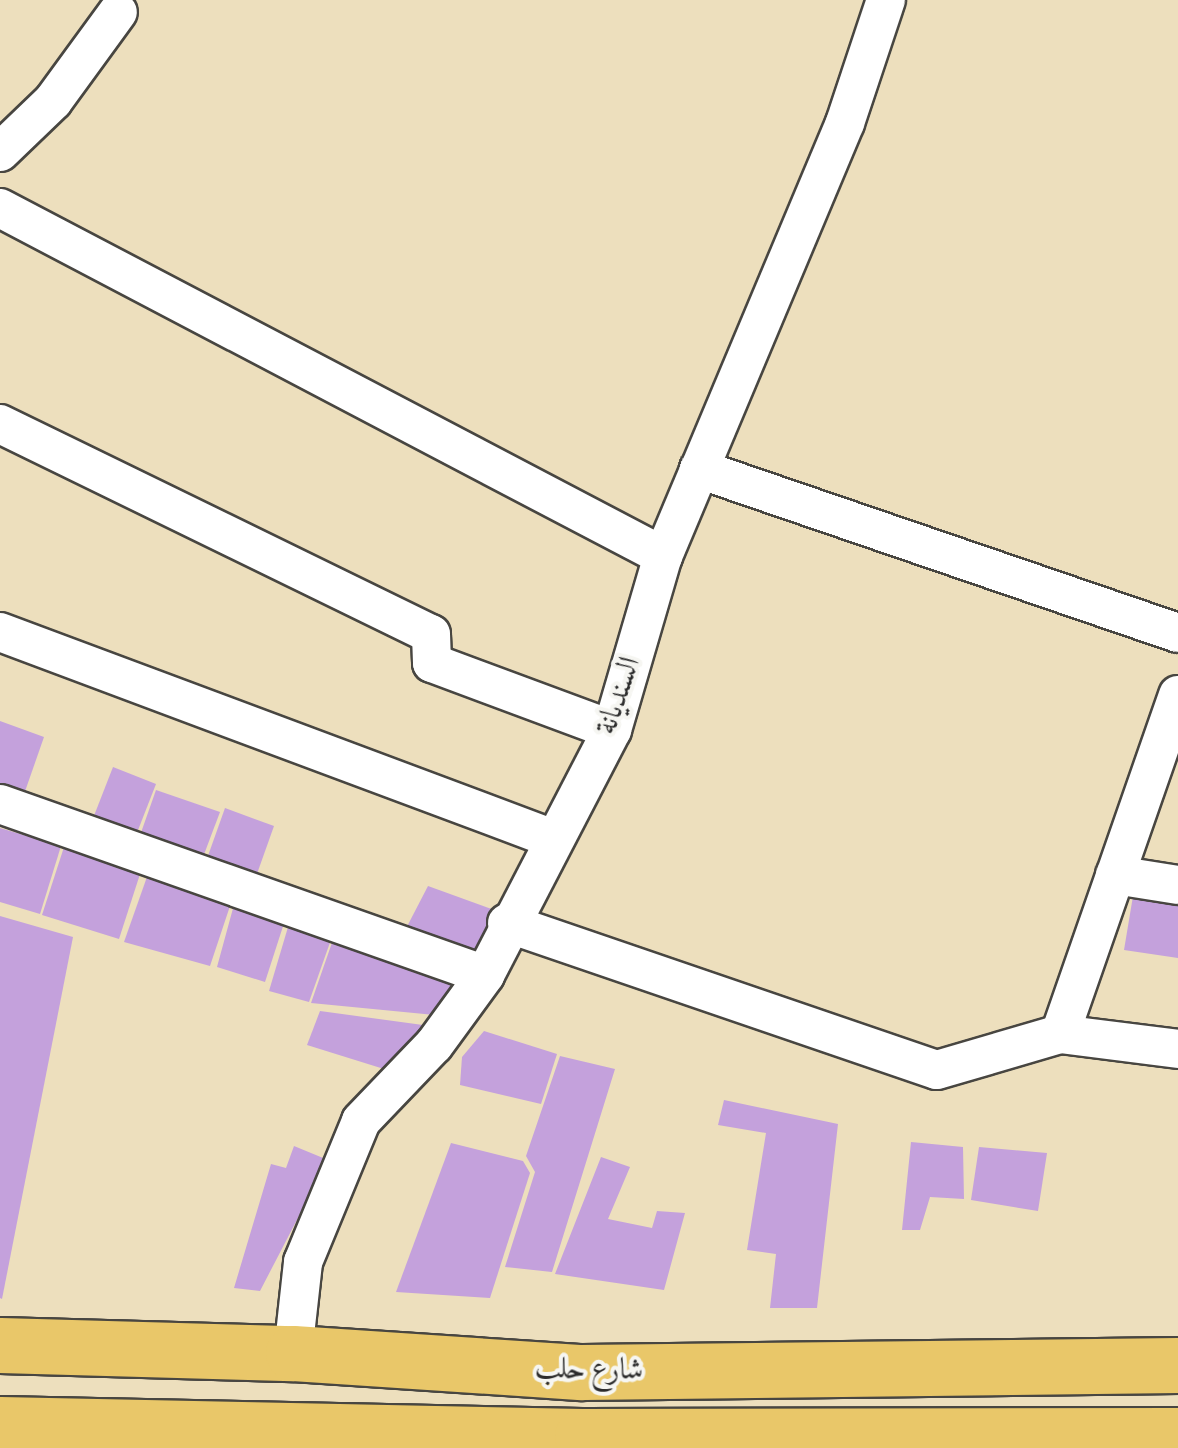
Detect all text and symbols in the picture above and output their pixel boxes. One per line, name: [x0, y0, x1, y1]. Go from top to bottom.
street label: السنديانة: [589, 652, 649, 740]
street label: شارع حلب: [534, 1351, 644, 1389]

